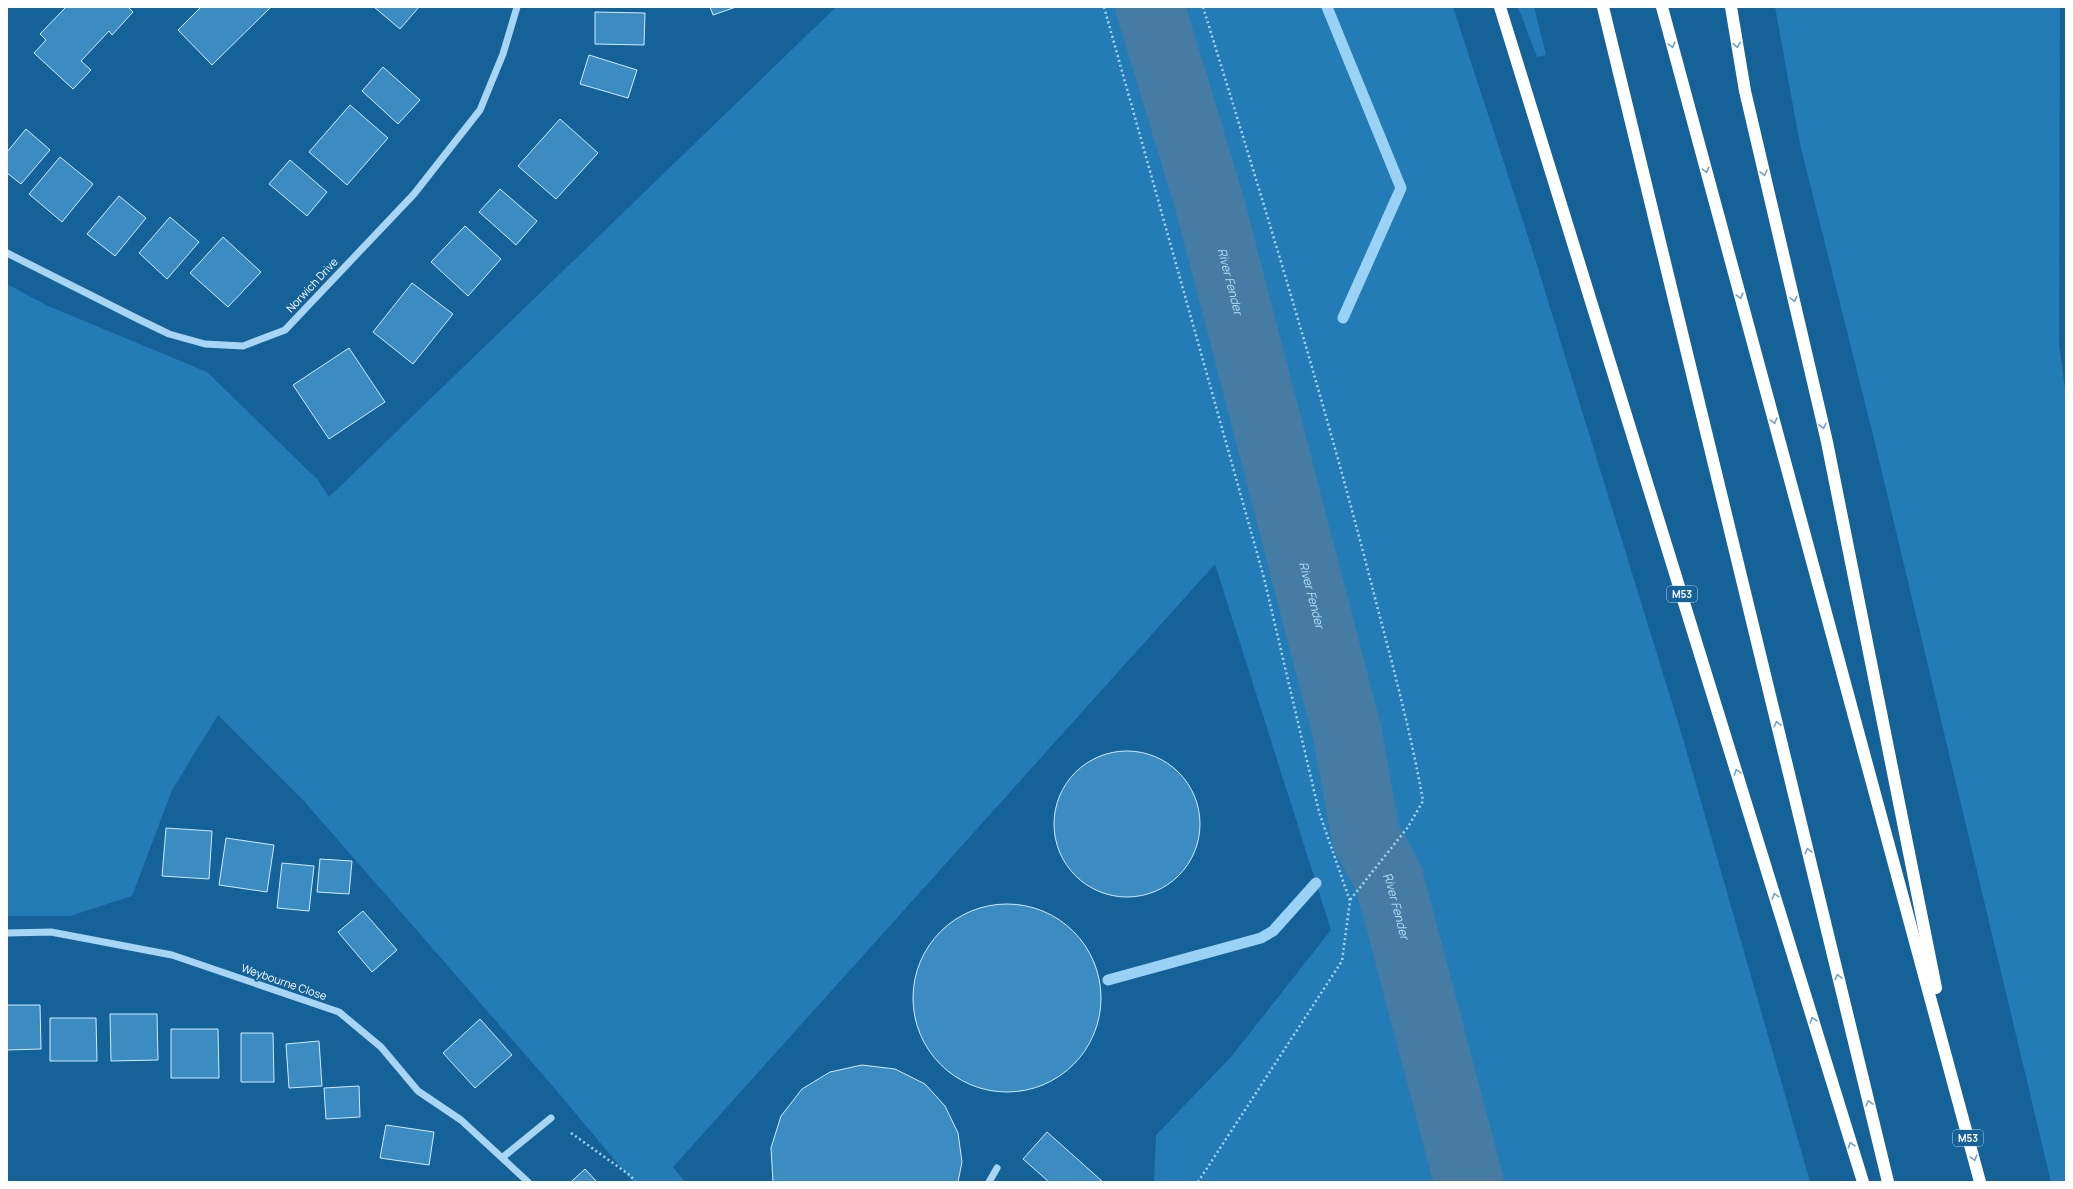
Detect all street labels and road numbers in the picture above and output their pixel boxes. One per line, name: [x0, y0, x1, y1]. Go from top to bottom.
street label: Norwich Drive: [282, 254, 341, 315]
road number: M53: [1667, 586, 1697, 602]
street label: Weybourne Close: [239, 960, 329, 1003]
road number: M53: [1953, 1130, 1983, 1146]

